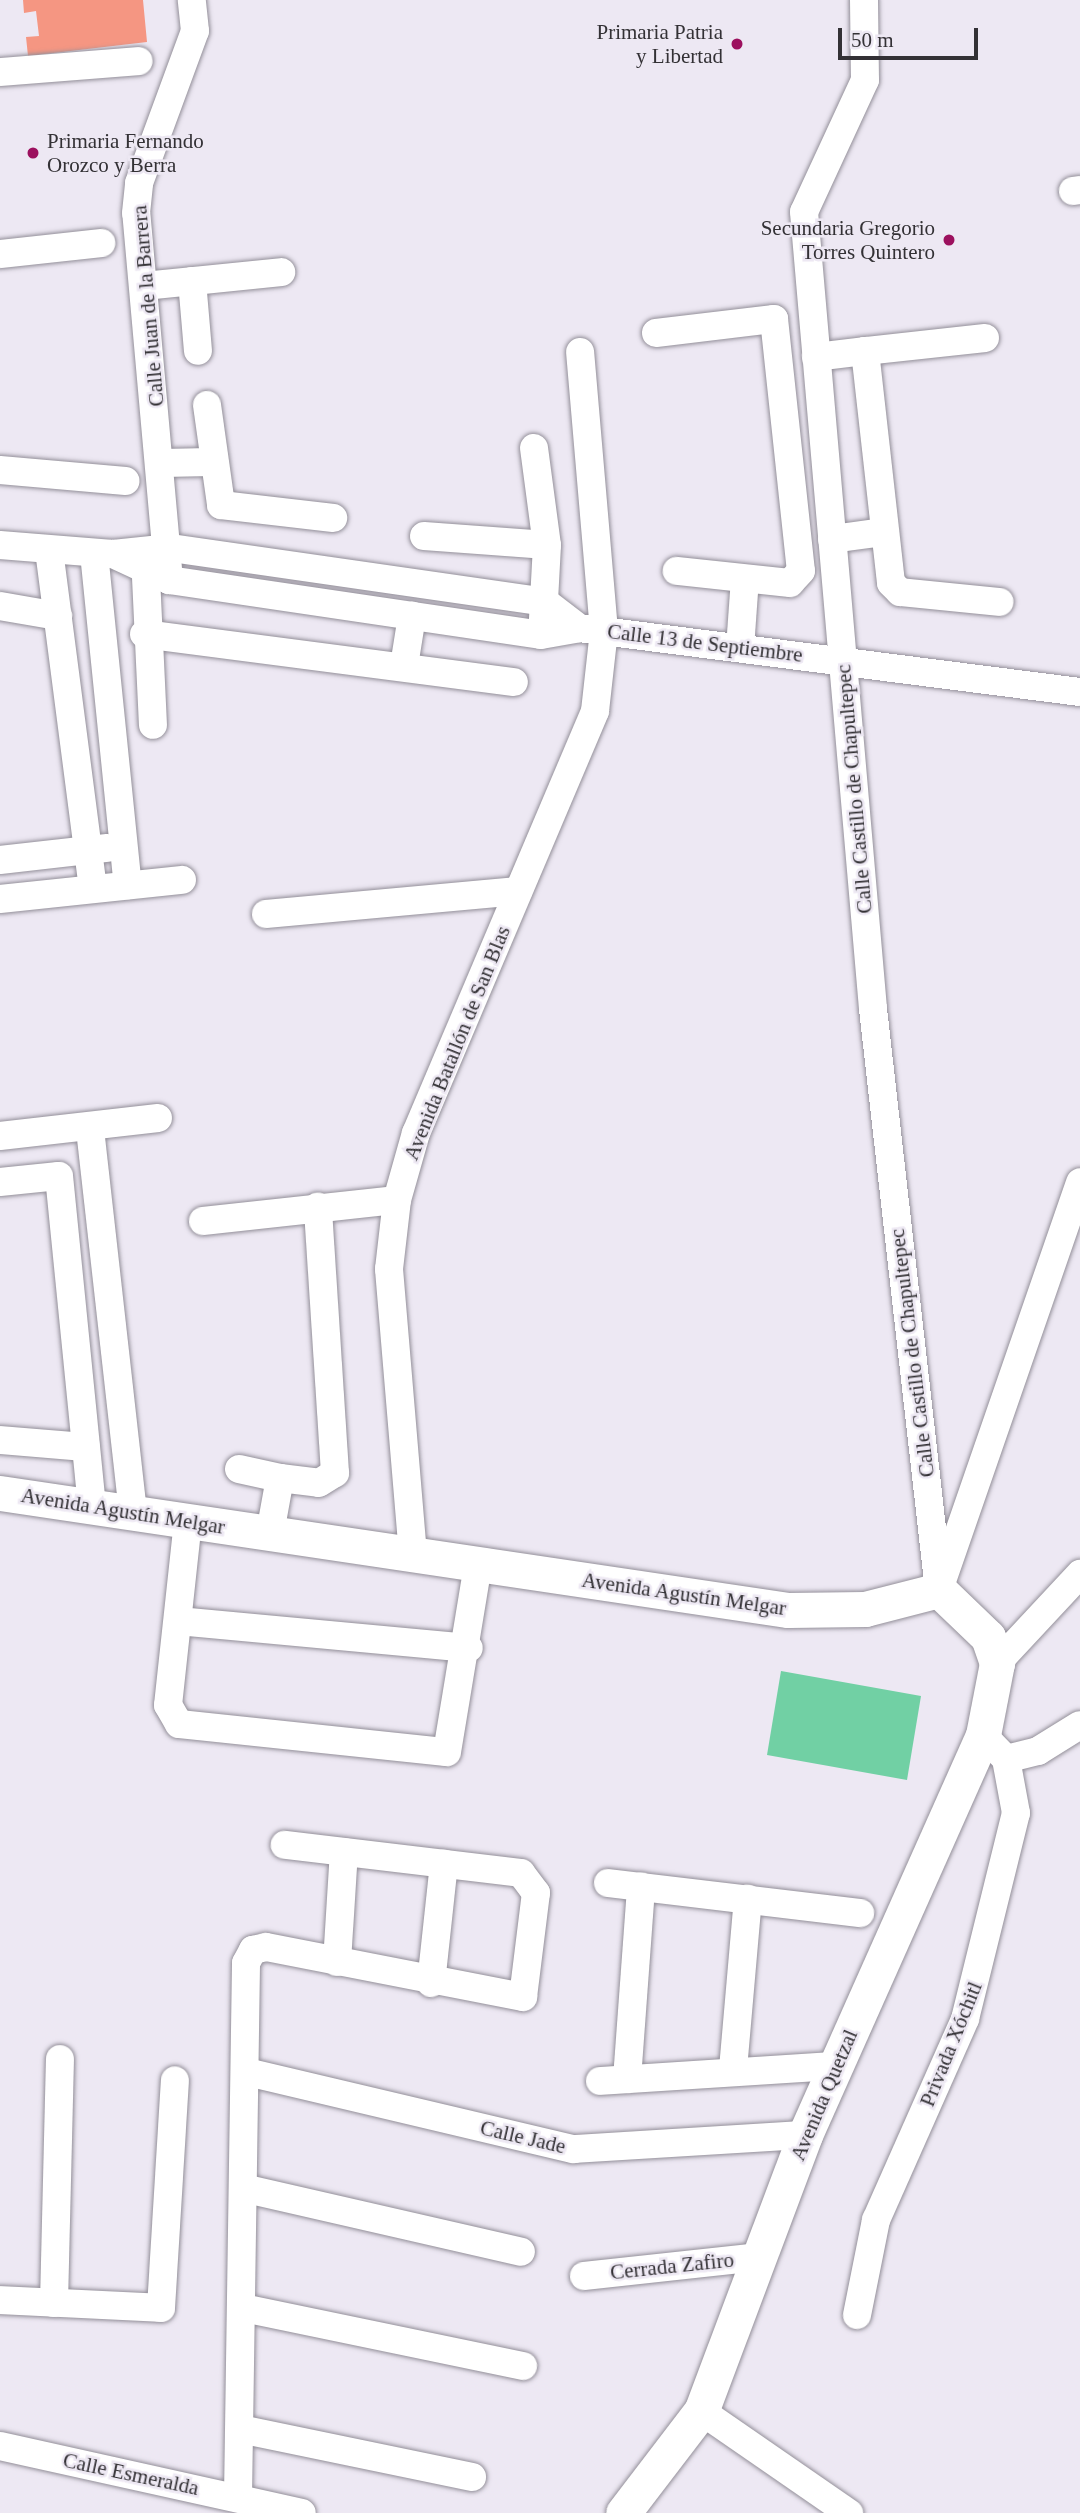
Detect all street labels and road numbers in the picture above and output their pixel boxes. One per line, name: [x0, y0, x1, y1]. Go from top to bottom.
street label: Calle Juan de la Barrera: [127, 204, 169, 408]
street label: Calle 13 de Septiembre: [606, 619, 804, 667]
street label: Calle Castillo de Chapultepec: [831, 663, 877, 915]
street label: Avenida Batallón de San Blas: [398, 922, 516, 1164]
street label: Calle Castillo de Chapultepec: [884, 1227, 940, 1479]
street label: Avenida Agustín Melgar: [19, 1482, 227, 1540]
street label: Avenida Agustín Melgar: [580, 1567, 788, 1621]
street label: Privada Xóchitl: [915, 1978, 987, 2110]
street label: Avenida Quetzal: [785, 2026, 863, 2164]
street label: Calle Jade: [478, 2115, 568, 2159]
street label: Cerrada Zafiro: [609, 2247, 735, 2285]
street label: Calle Esmeralda: [61, 2447, 201, 2501]

